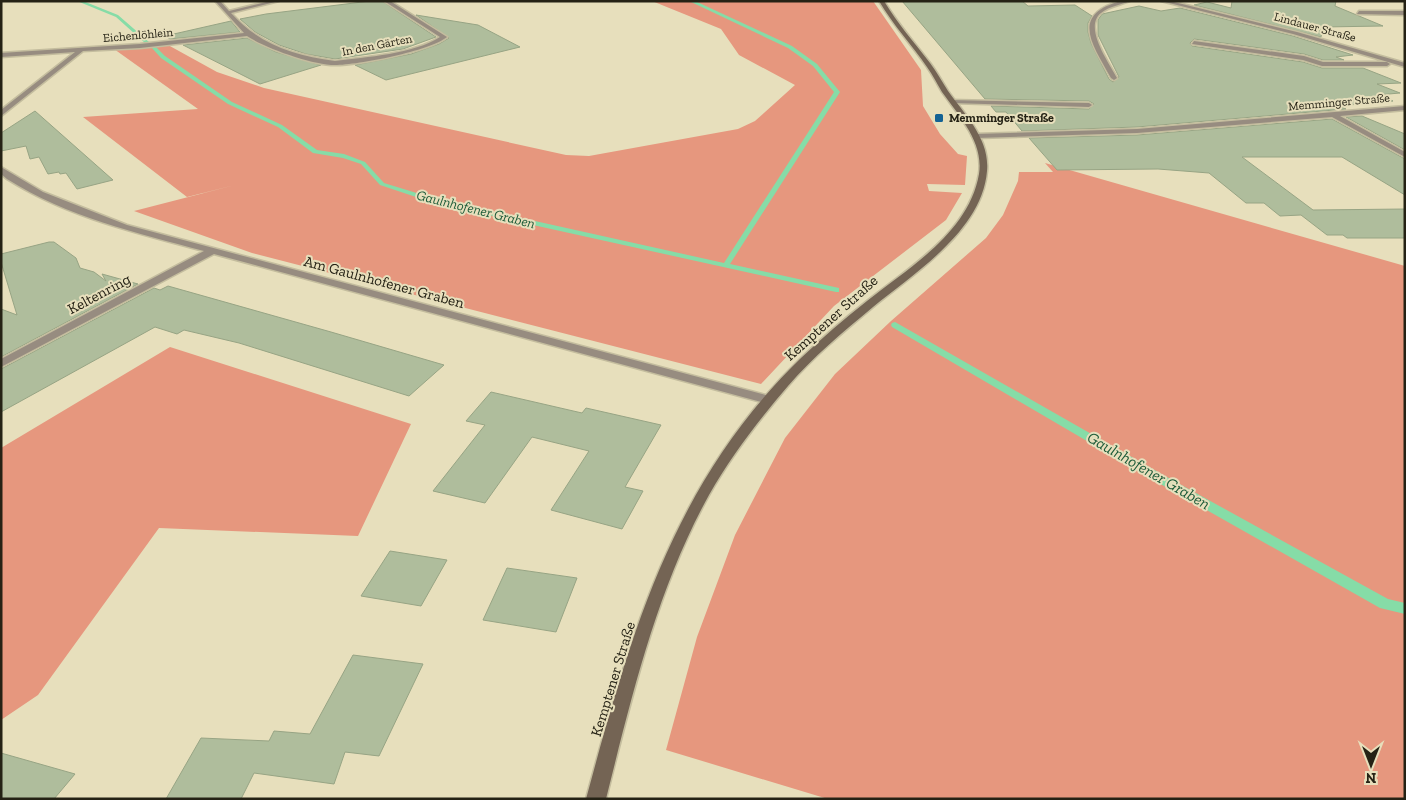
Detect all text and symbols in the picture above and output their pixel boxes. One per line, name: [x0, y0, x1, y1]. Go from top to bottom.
street label: Lindauer Straße: [1272, 9, 1358, 45]
street label: Eichenlöhlein: [102, 25, 174, 45]
street label: In den Gärten: [341, 31, 413, 59]
street label: Memminger Straße: [1288, 91, 1391, 113]
place label: Memminger Straße: [949, 111, 1054, 125]
marker: Memminger Straße: [933, 112, 945, 124]
water label: Gaulnhofener Graben: [415, 187, 537, 232]
street label: Am Gaulnhofener Graben: [302, 252, 466, 312]
street label: Keltenring: [64, 270, 134, 318]
street label: Kemptener Straße: [781, 271, 881, 365]
water label: Gaulnhofener Graben: [1084, 427, 1214, 513]
street label: Kemptener Straße: [587, 619, 639, 739]
north arrow: [1346, 740, 1396, 790]
text: N: [1365, 769, 1376, 786]

